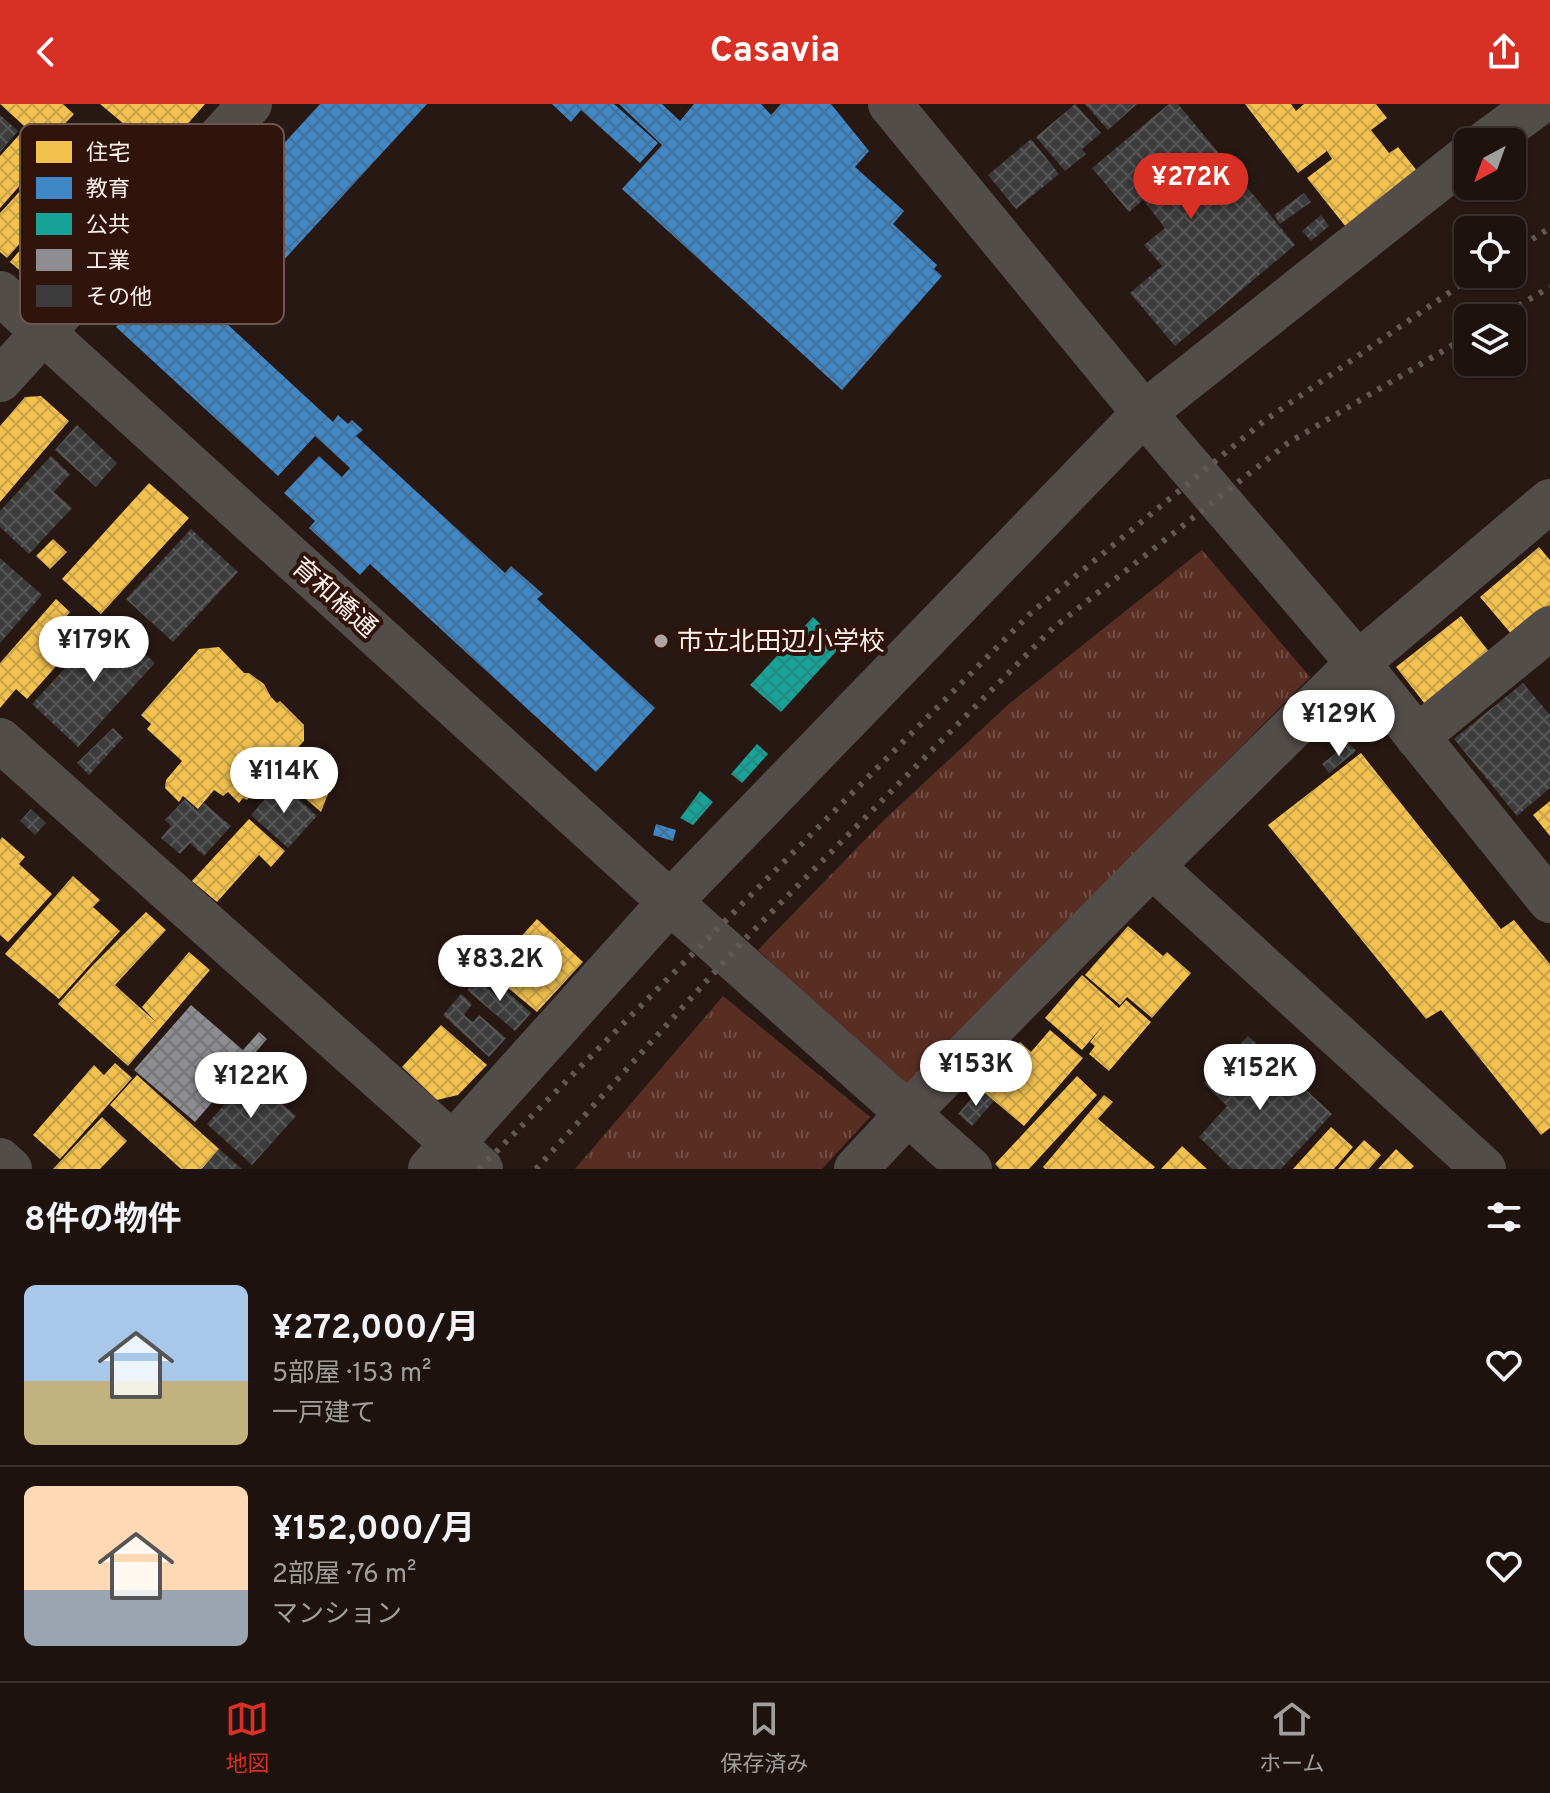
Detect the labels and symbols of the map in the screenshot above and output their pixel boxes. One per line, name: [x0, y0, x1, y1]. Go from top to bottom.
legend: [20, 124, 284, 324]
north arrow: [1454, 128, 1526, 200]
text: 住宅: [86, 141, 130, 168]
pin: ¥272K: [1135, 153, 1247, 221]
text: 教育: [86, 177, 130, 204]
text: 公共: [86, 213, 130, 240]
text: 工業: [86, 249, 130, 276]
text: その他: [86, 285, 152, 312]
street label: 育和橋通: [284, 552, 383, 646]
pin: ¥179K: [38, 616, 150, 684]
place label: 市立北田辺小学校: [677, 627, 885, 660]
marker: 市立北田辺小学校: [652, 632, 670, 650]
pin: ¥129K: [1283, 690, 1395, 758]
pin: ¥114K: [228, 747, 340, 815]
pin: ¥83.2K: [435, 935, 565, 1003]
pin: ¥153K: [920, 1040, 1032, 1108]
pin: ¥152K: [1204, 1044, 1316, 1112]
pin: ¥122K: [195, 1052, 307, 1120]

